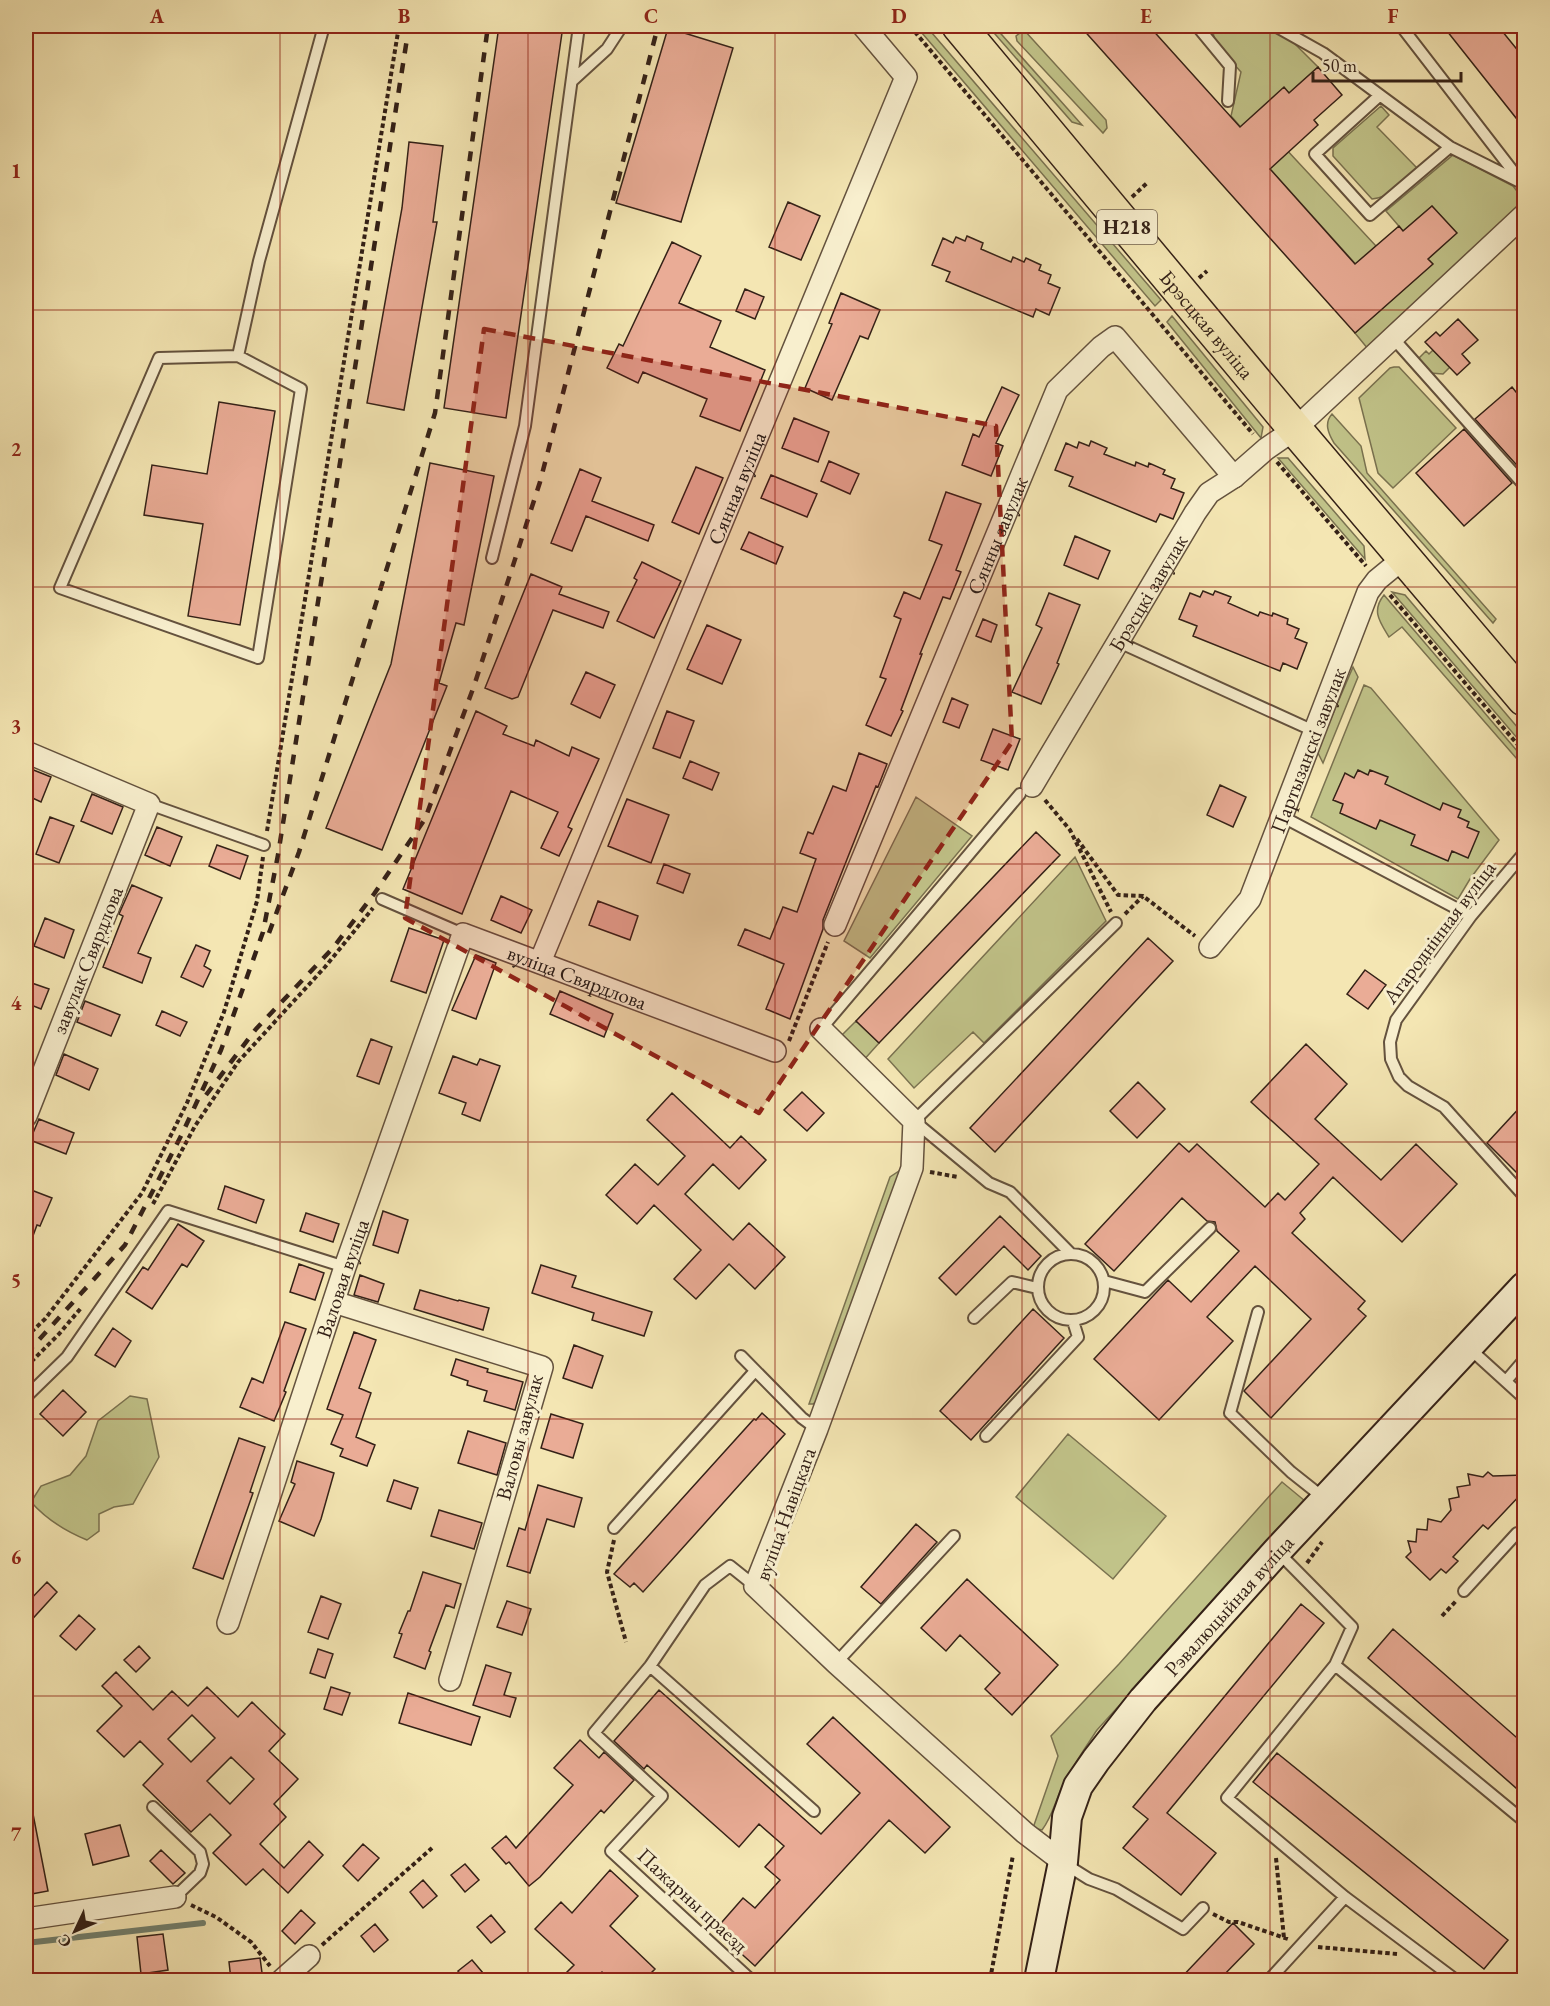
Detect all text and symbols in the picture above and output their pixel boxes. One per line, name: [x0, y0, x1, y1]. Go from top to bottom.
text: A: [149, 3, 165, 29]
text: B: [398, 3, 410, 29]
text: C: [644, 3, 658, 29]
text: D: [891, 3, 907, 29]
text: E: [1140, 3, 1152, 29]
text: F: [1388, 3, 1399, 29]
scale bar: [1313, 45, 1462, 83]
text: 50 m: [1322, 54, 1357, 77]
text: 1: [11, 158, 21, 184]
road number: Н218: [1097, 210, 1157, 244]
street label: Брэсцкая вуліца: [1154, 264, 1261, 385]
street label: Сянная вуліца: [701, 427, 772, 549]
text: 2: [11, 436, 22, 462]
street label: Сянны завулак: [960, 472, 1033, 598]
street label: Брэсцкі завулак: [1102, 529, 1193, 656]
street label: Партызанскі завулак: [1263, 663, 1351, 837]
text: 3: [11, 713, 21, 739]
street label: Агароднінная вуліца: [1376, 855, 1502, 1010]
street label: завулак Свярдлова: [45, 881, 129, 1038]
street label: вуліца Свярдлова: [504, 938, 651, 1015]
text: 4: [11, 990, 22, 1016]
street label: Валовая вуліца: [309, 1215, 375, 1341]
text: 5: [11, 1267, 21, 1293]
street label: Валовы завулак: [489, 1371, 549, 1503]
street label: вуліца Навіцкага: [748, 1443, 822, 1584]
street label: Рэвалюцыйная вуліца: [1158, 1528, 1299, 1681]
text: 6: [11, 1544, 22, 1570]
text: 7: [11, 1821, 22, 1847]
street label: Пажарны праезд: [632, 1842, 754, 1959]
north arrow: [45, 1901, 105, 1961]
text: С: [53, 1930, 76, 1952]

